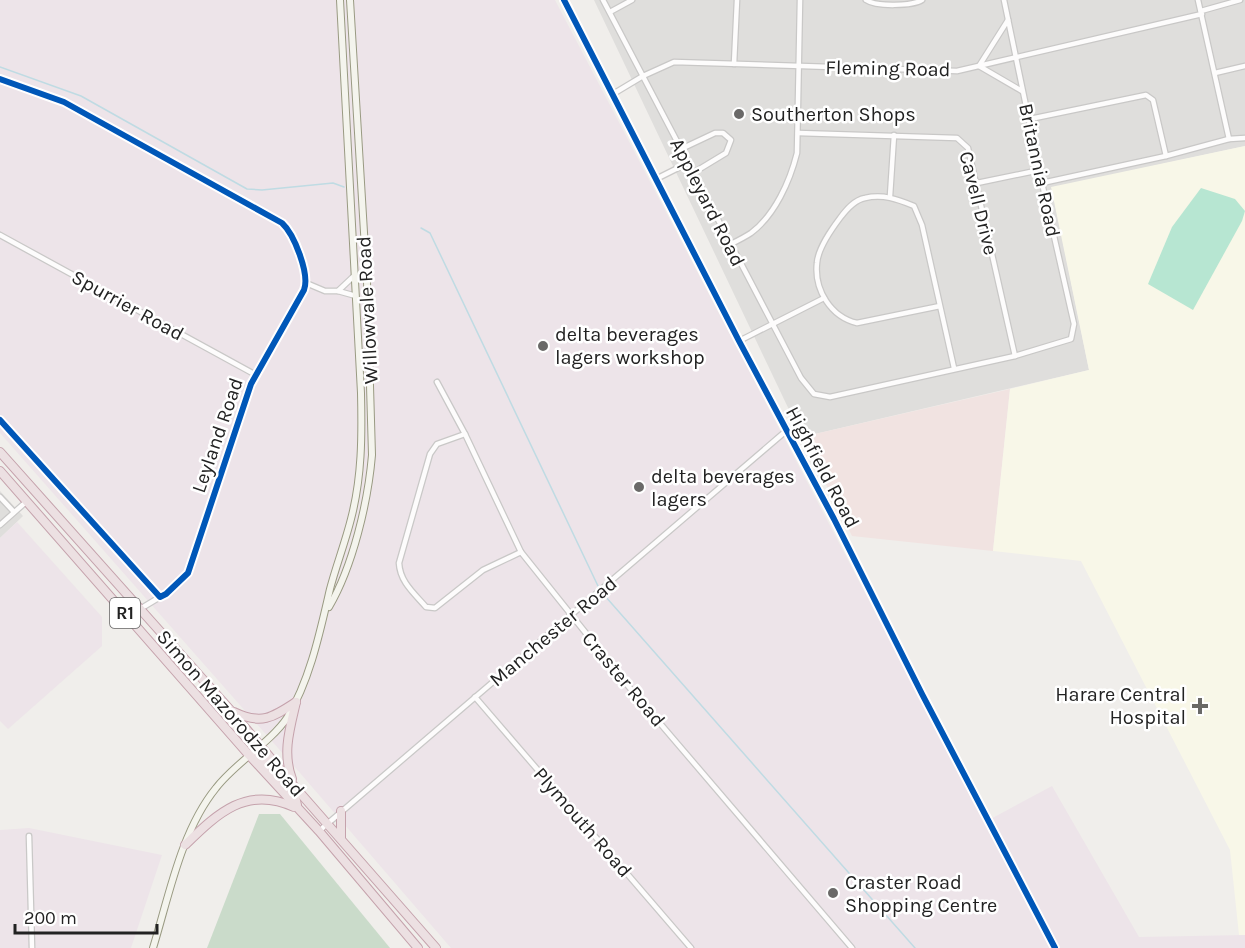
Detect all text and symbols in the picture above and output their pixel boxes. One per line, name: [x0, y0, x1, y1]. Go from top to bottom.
street label: Fleming Road: [825, 56, 951, 81]
street label: Britannia Road: [1014, 101, 1065, 239]
place label: Southerton Shops: [751, 103, 916, 126]
marker: Southerton Shops: [732, 107, 746, 121]
street label: Appleyard Road: [665, 134, 750, 270]
street label: Cavell Drive: [955, 149, 1003, 257]
street label: Willowvale Road: [352, 235, 383, 385]
street label: Spurrier Road: [68, 265, 188, 346]
place label: delta beverages lagers workshop: [555, 323, 705, 369]
marker: delta beverages lagers workshop: [536, 339, 550, 353]
street label: Leyland Road: [187, 375, 248, 496]
street label: Highfield Road: [781, 403, 864, 532]
place label: delta beverages lagers: [651, 465, 795, 511]
marker: delta beverages lagers: [632, 480, 646, 494]
street label: Manchester Road: [485, 571, 622, 691]
road number: R1: [110, 598, 140, 628]
street label: Simon Mazorodze Road: [152, 625, 309, 801]
street label: Craster Road: [577, 627, 670, 731]
place label: Harare Central Hospital: [1055, 683, 1186, 729]
marker: Harare Central Hospital: [1191, 697, 1209, 715]
street label: Plymouth Road: [529, 763, 637, 882]
place label: Craster Road Shopping Centre: [845, 871, 997, 917]
marker: Craster Road Shopping Centre: [826, 886, 840, 900]
scale bar: [15, 897, 158, 935]
text: 200 m: [24, 907, 77, 929]

